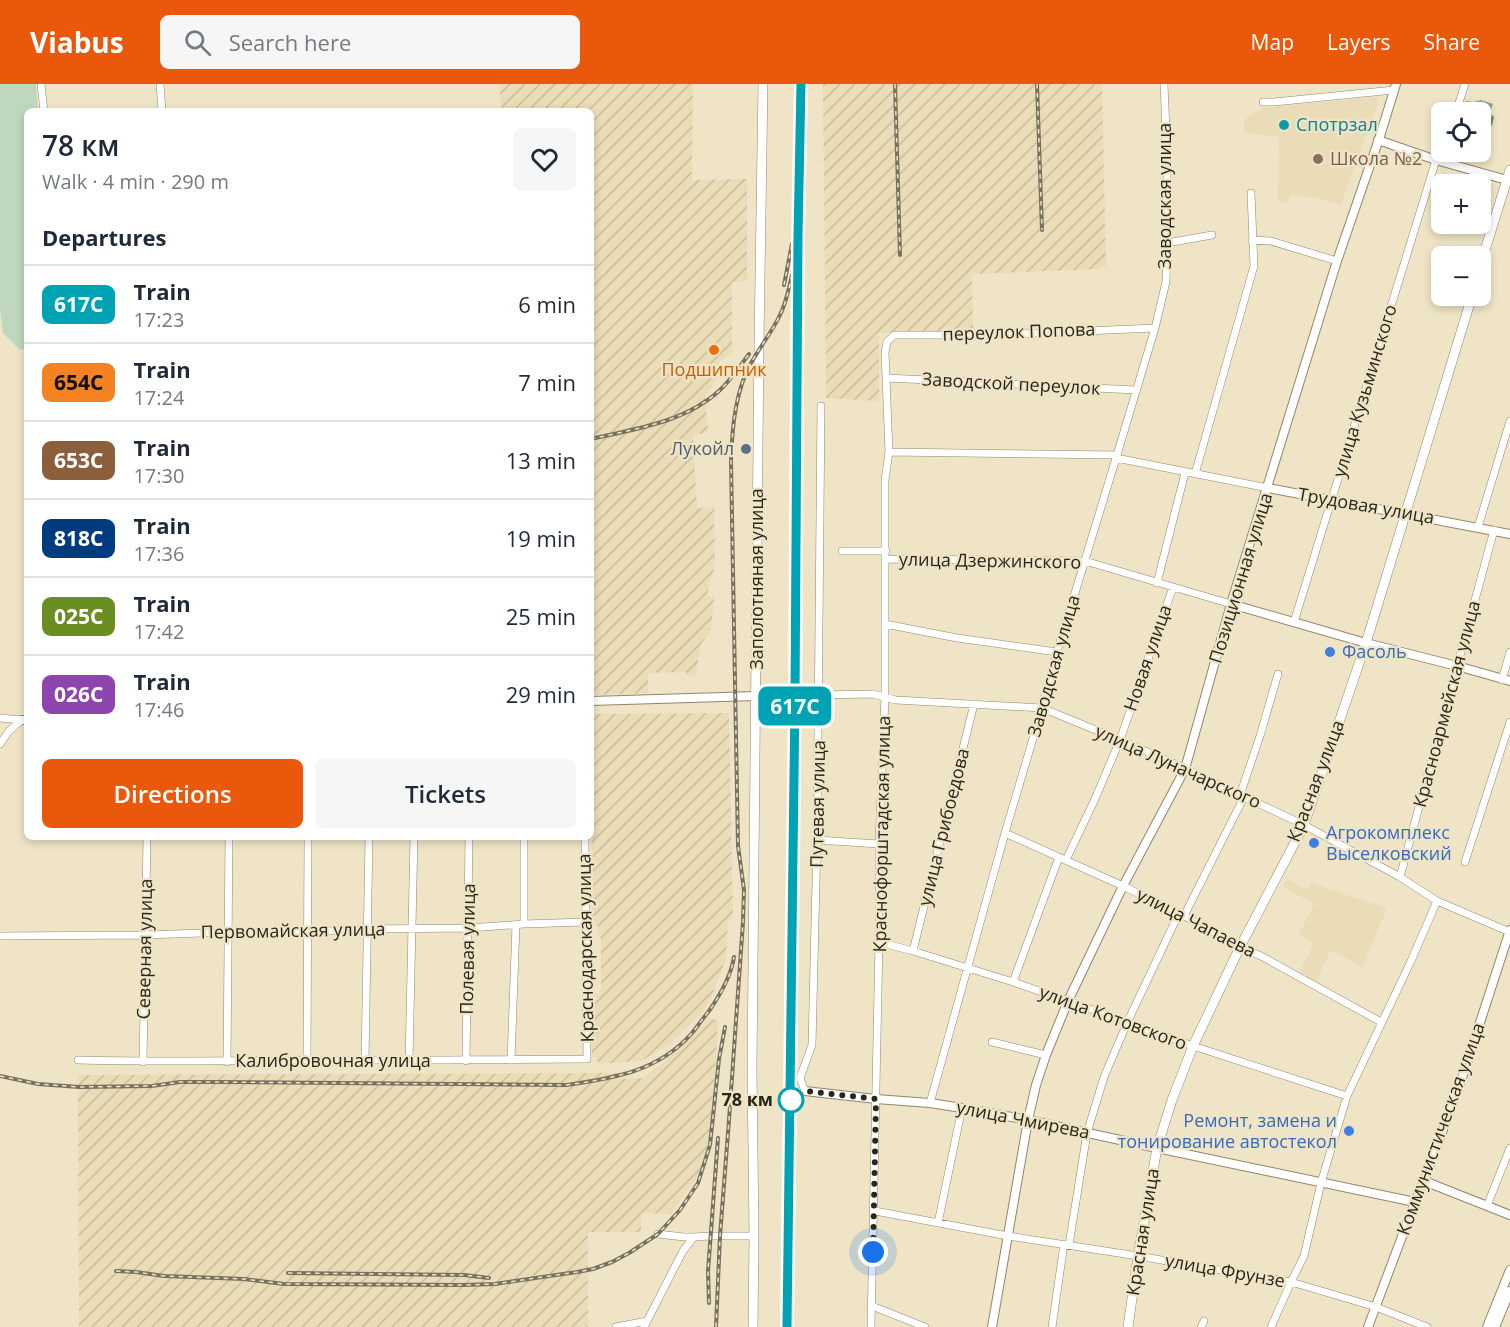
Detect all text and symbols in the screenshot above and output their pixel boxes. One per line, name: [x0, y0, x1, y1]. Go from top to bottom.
search box: [160, 15, 580, 69]
text: Viabus: [30, 23, 124, 61]
icon: search: [181, 26, 214, 59]
text: Search here: [229, 27, 351, 57]
text: Map: [1251, 28, 1294, 56]
text: Layers: [1327, 28, 1391, 56]
text: Share: [1424, 28, 1480, 56]
map controls: [1431, 102, 1491, 306]
button: locate: [1431, 102, 1491, 162]
place label: Спотрзал: [1296, 112, 1378, 136]
marker: Спотрзал: [1277, 118, 1291, 132]
street label: Заводская улица: [1152, 123, 1176, 269]
text: 78 км: [42, 126, 119, 164]
button: heart: [513, 128, 576, 191]
place label: Школа №2: [1330, 146, 1422, 170]
marker: Школа №2: [1311, 152, 1325, 166]
text: Walk · 4 min · 290 m: [42, 168, 229, 195]
button: +: [1431, 174, 1491, 234]
text: Departures: [42, 222, 166, 252]
button: −: [1431, 246, 1491, 306]
text: Train: [133, 276, 191, 306]
text: 6 min: [518, 289, 576, 319]
text: 617C: [54, 290, 103, 318]
street label: улица Кузьминского: [1326, 301, 1402, 480]
text: 17:23: [133, 306, 184, 333]
street label: переулок Попова: [942, 316, 1096, 346]
marker: Подшипник: [707, 343, 721, 357]
text: Train: [133, 354, 191, 384]
place label: Подшипник: [661, 357, 767, 381]
street label: Заводской переулок: [921, 366, 1102, 400]
text: 7 min: [518, 367, 576, 397]
text: 654С: [54, 368, 103, 396]
text: 17:24: [133, 384, 184, 411]
text: Train: [133, 432, 191, 462]
place label: Лукойл: [670, 436, 734, 460]
marker: Лукойл: [739, 442, 753, 456]
text: 13 min: [506, 445, 576, 475]
text: 653С: [54, 446, 103, 474]
text: 17:30: [133, 462, 184, 489]
street label: Трудовая улица: [1296, 481, 1436, 529]
street label: Заполотняная улица: [744, 488, 768, 670]
street label: Позиционная улица: [1203, 490, 1277, 666]
text: Train: [133, 510, 191, 540]
text: 19 min: [506, 523, 576, 553]
text: 818С: [54, 524, 103, 552]
text: 17:36: [133, 540, 184, 567]
street label: улица Дзержинского: [899, 546, 1081, 574]
text: Train: [133, 588, 191, 618]
street label: Заводская улица: [1021, 592, 1085, 739]
street label: Красноармейская улица: [1407, 598, 1485, 810]
text: 25 min: [506, 601, 576, 631]
street label: Новая улица: [1118, 601, 1176, 714]
text: 025С: [54, 602, 103, 630]
text: 17:42: [133, 618, 184, 645]
place label: Фасоль: [1342, 639, 1407, 663]
marker: Фасоль: [1323, 645, 1337, 659]
text: Train: [133, 666, 191, 696]
text: 29 min: [506, 679, 576, 709]
text: 026С: [54, 680, 103, 708]
line badge: 617C: [753, 686, 837, 726]
text: 617C: [770, 692, 820, 720]
text: 17:46: [133, 696, 184, 723]
street label: Краснофорштадская улица: [867, 715, 895, 953]
street label: Красная улица: [1281, 716, 1349, 845]
street label: улица Луначарского: [1092, 719, 1265, 813]
street label: Путевая улица: [804, 740, 830, 868]
street label: улица Грибоедова: [912, 745, 974, 908]
button: Directions: [42, 759, 303, 828]
button: Tickets: [315, 759, 576, 828]
place label: Агрокомплекс Выселковский: [1326, 820, 1452, 865]
marker: Агрокомплекс Выселковский: [1307, 836, 1321, 850]
street label: Краснодарская улица: [571, 853, 599, 1043]
street label: Северная улица: [131, 878, 157, 1020]
street label: улица Чапаева: [1133, 882, 1260, 962]
street label: Полевая улица: [454, 883, 480, 1015]
street label: Первомайская улица: [200, 916, 385, 944]
street label: улица Котовского: [1036, 979, 1191, 1055]
street label: Коммунистическая улица: [1390, 1019, 1490, 1238]
street label: Калибровочная улица: [235, 1048, 431, 1072]
place label: 78 км: [721, 1087, 773, 1111]
marker: 78 км: [778, 1087, 804, 1113]
street label: улица Чмирева: [954, 1094, 1092, 1144]
place label: Ремонт, замена и тонирование автостекол: [1118, 1108, 1337, 1153]
marker: Ремонт, замена и тонирование автостекол: [1342, 1124, 1356, 1138]
street label: Красная улица: [1120, 1166, 1164, 1297]
your location: [858, 1237, 888, 1267]
street label: улица Фрунзе: [1163, 1248, 1287, 1292]

